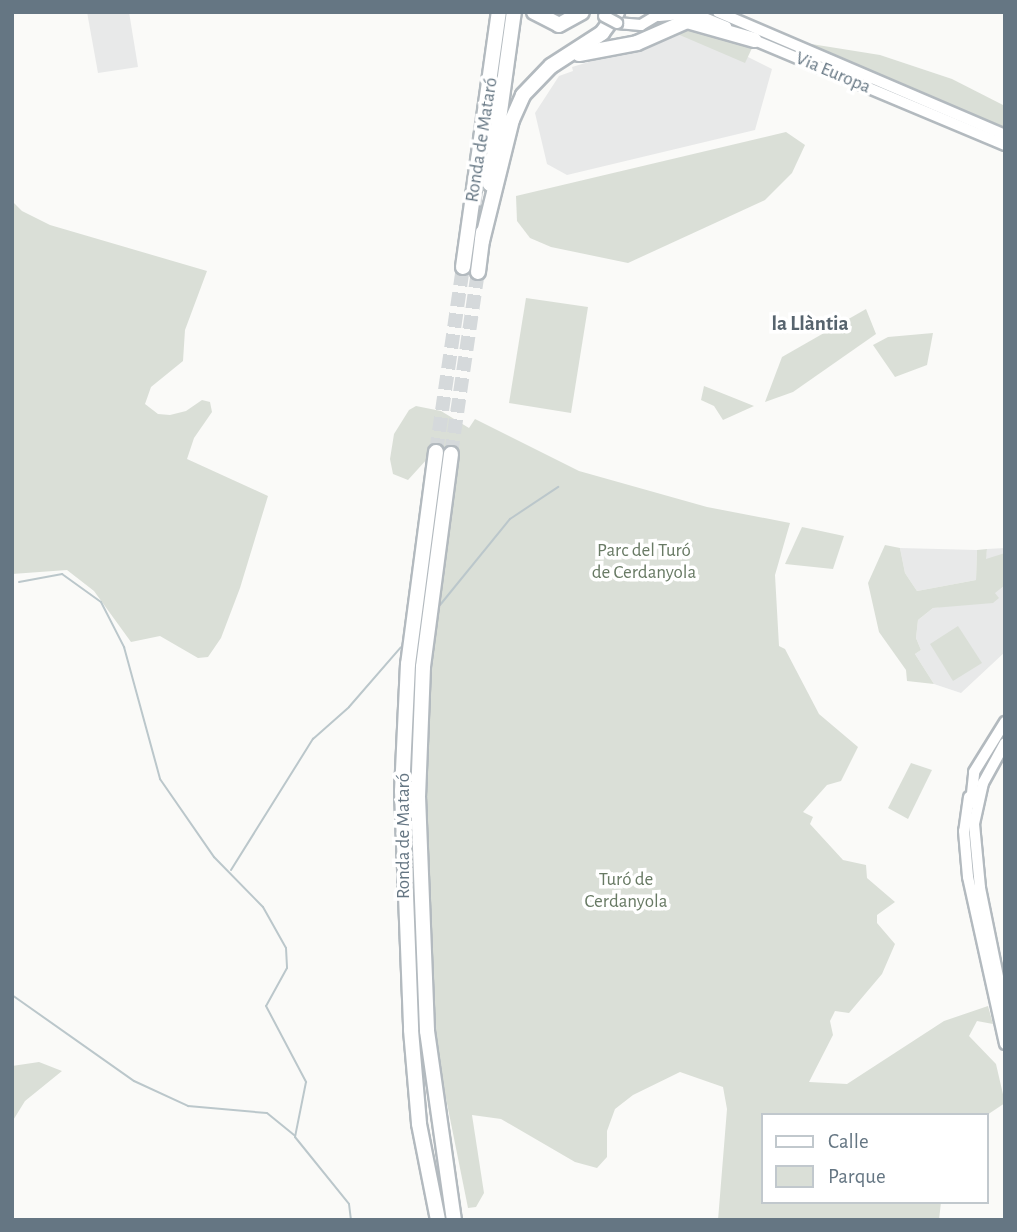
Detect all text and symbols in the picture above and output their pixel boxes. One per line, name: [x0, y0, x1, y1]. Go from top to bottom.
street label: Via Europa: [792, 47, 874, 99]
street label: Ronda de Mataró: [461, 76, 503, 204]
district label: la Llàntia: [771, 311, 849, 337]
park label: Parc del Turó de Cerdanyola: [592, 540, 696, 584]
street label: Ronda de Mataró: [393, 773, 415, 899]
park label: Turó de Cerdanyola: [585, 869, 667, 913]
legend: [762, 1113, 989, 1204]
text: Calle: [828, 1131, 869, 1152]
text: Parque: [828, 1166, 886, 1187]

